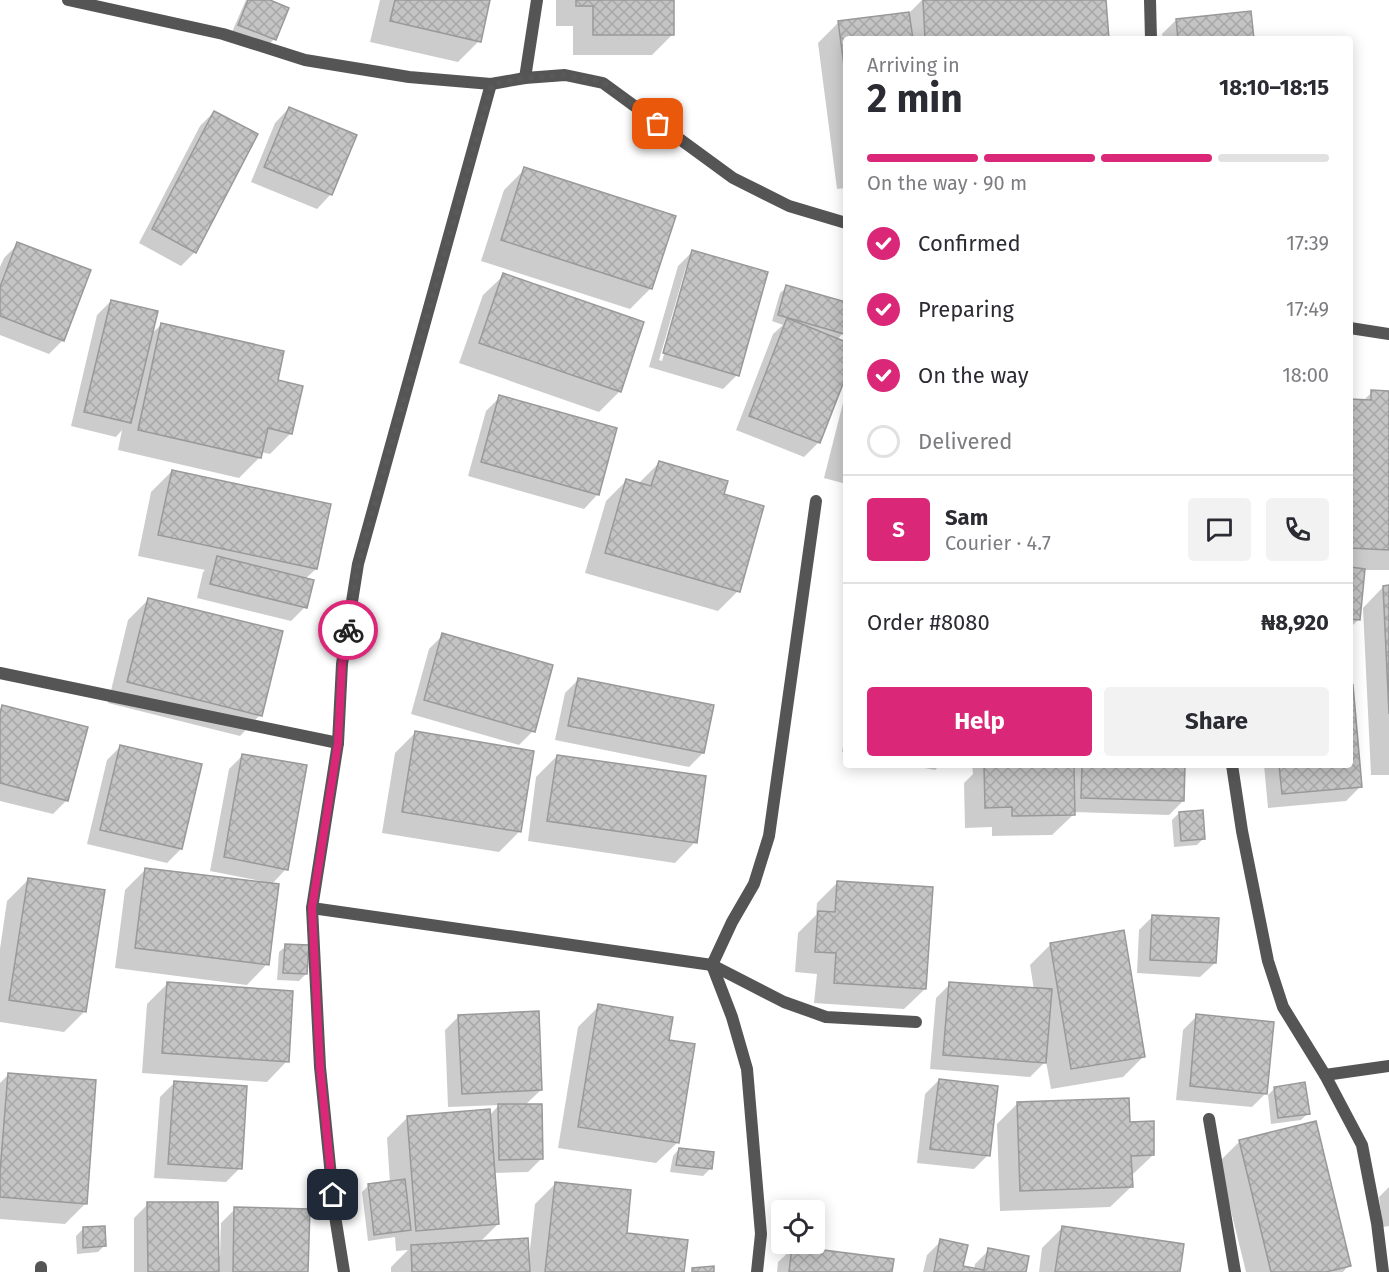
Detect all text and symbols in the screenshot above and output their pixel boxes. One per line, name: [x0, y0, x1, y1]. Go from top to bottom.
text: Arriving in: [867, 53, 960, 77]
text: 18:10–18:15: [1219, 74, 1329, 101]
text: 2 min: [867, 76, 963, 122]
pin: [632, 98, 683, 149]
icon: bag: [641, 107, 674, 140]
text: On the way · 90 m: [867, 171, 1027, 195]
icon: check: [867, 227, 900, 260]
text: Confirmed: [918, 230, 1021, 257]
text: 17:39: [1286, 231, 1329, 255]
icon: check: [867, 293, 900, 326]
text: Preparing: [918, 296, 1014, 323]
text: 17:49: [1286, 297, 1329, 321]
icon: check: [867, 359, 900, 392]
text: On the way: [918, 362, 1029, 389]
text: 18:00: [1282, 363, 1329, 387]
text: Delivered: [918, 428, 1013, 455]
button: chat: [1188, 498, 1251, 561]
button: phone: [1266, 498, 1329, 561]
text: Sam: [945, 504, 988, 531]
text: S: [892, 516, 905, 543]
text: Courier · 4.7: [945, 531, 1051, 555]
courier: [318, 600, 378, 660]
text: Order #8080: [867, 609, 990, 636]
text: ₦8,920: [1261, 609, 1329, 636]
icon: bike: [332, 614, 365, 647]
button: Help: [867, 687, 1092, 756]
button: Share: [1104, 687, 1329, 756]
pin: [307, 1169, 358, 1220]
icon: home: [316, 1178, 349, 1211]
map controls: [771, 1200, 825, 1254]
button: locate: [771, 1200, 825, 1254]

